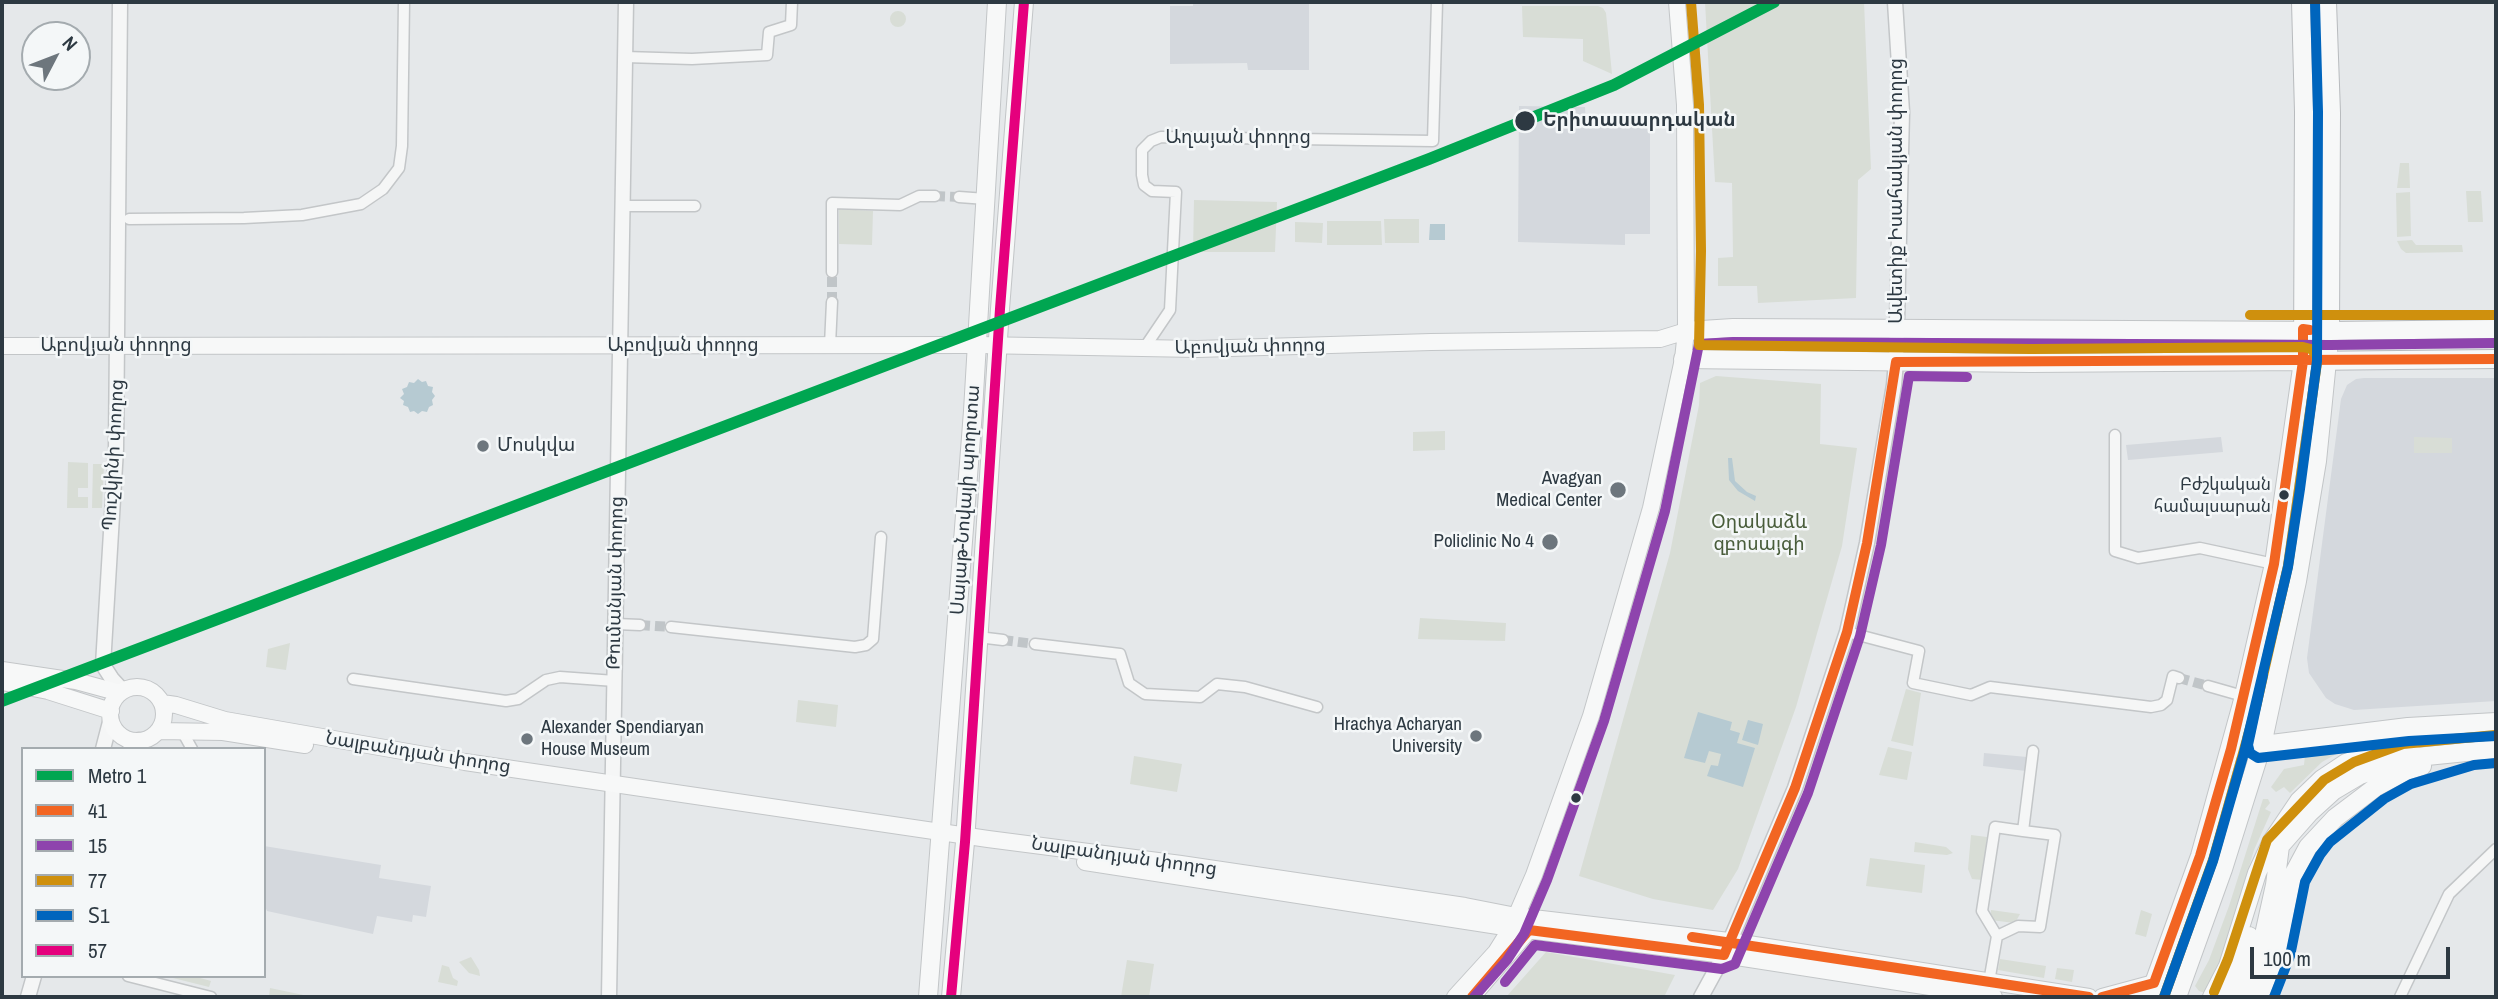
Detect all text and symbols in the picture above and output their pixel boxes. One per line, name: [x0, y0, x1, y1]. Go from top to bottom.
north arrow: [21, 21, 91, 91]
text: N: [57, 30, 84, 56]
street label: Ավետիք Իսահակյան փողոց: [1886, 58, 1908, 324]
marker: Երիտասարդական: [1513, 109, 1537, 133]
place label: Երիտասարդական: [1543, 110, 1736, 132]
street label: Աղայան փողոց: [1165, 127, 1311, 149]
street label: Աբովյան փողոց: [1174, 334, 1326, 360]
street label: Աբովյան փողոց: [40, 335, 192, 357]
street label: Աբովյան փողոց: [607, 335, 759, 357]
street label: Պուշկինի փողոց: [99, 378, 129, 532]
street label: Սայաթ-Նովայի պողոտա: [947, 384, 985, 616]
place label: Մոսկվա: [497, 435, 575, 457]
marker: Մոսկվա: [475, 438, 491, 454]
place label: Avagyan Medical Center: [1496, 468, 1602, 512]
place label: Բժշկական համալսարան: [2154, 475, 2271, 515]
marker: Avagyan Medical Center: [1608, 480, 1628, 500]
marker: Բժշկական համալսարան: [2277, 488, 2291, 502]
street label: Թումանյան փողոց: [603, 496, 629, 670]
park label: Օղակաձև զբոսայգի: [1711, 512, 1807, 556]
place label: Policlinic No 4: [1434, 531, 1534, 553]
marker: Policlinic No 4: [1540, 532, 1560, 552]
place label: Hrachya Acharyan University: [1334, 714, 1462, 758]
place label: Alexander Spendiaryan House Museum: [541, 717, 704, 761]
street label: Նալբանդյան փողոց: [324, 727, 512, 779]
marker: Hrachya Acharyan University: [1468, 728, 1484, 744]
marker: Alexander Spendiaryan House Museum: [519, 731, 535, 747]
legend: [21, 747, 266, 978]
text: Metro 1: [88, 761, 146, 790]
unlabelled marker: [1569, 791, 1583, 805]
text: 41: [88, 796, 107, 825]
text: 15: [88, 831, 107, 860]
street label: Նալբանդյան փողոց: [1030, 833, 1218, 881]
text: 77: [88, 866, 107, 895]
text: Տ1: [88, 901, 110, 930]
scale bar: [2253, 932, 2452, 976]
text: 57: [88, 936, 107, 965]
text: 100 m: [2263, 944, 2311, 973]

